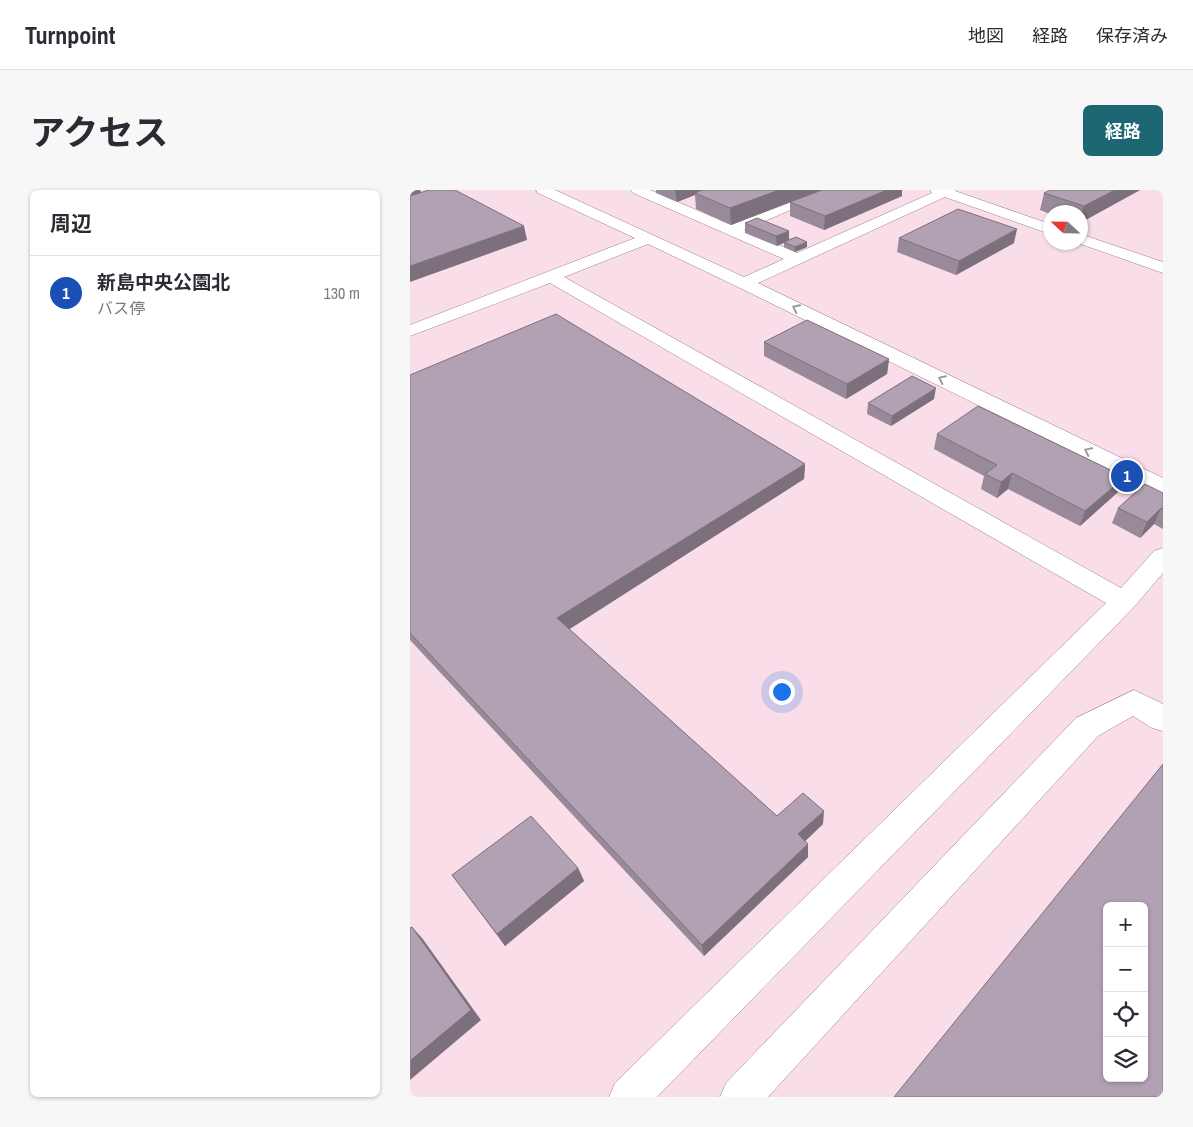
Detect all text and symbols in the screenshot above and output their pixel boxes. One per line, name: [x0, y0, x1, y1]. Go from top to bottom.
text: Turnpoint: [25, 19, 115, 51]
text: 地図: [968, 23, 1004, 48]
text: 経路: [1032, 23, 1068, 48]
text: 保存済み: [1096, 23, 1168, 48]
button: 経路: [1083, 105, 1163, 156]
text: アクセス: [30, 109, 168, 156]
north arrow: [1043, 205, 1088, 250]
text: 周辺: [50, 209, 92, 238]
text: 新島中央公園北: [97, 269, 230, 295]
text: 1: [62, 282, 70, 304]
text: 130 m: [324, 282, 360, 304]
text: バス停: [97, 297, 145, 319]
one-way arrow: [792, 304, 801, 314]
one-way arrow: [938, 376, 947, 386]
one-way arrow: [1084, 446, 1093, 457]
pin: 1: [1111, 457, 1143, 495]
your location: [769, 679, 795, 705]
map controls: [1103, 902, 1148, 1082]
button: +: [1103, 902, 1148, 947]
button: −: [1103, 947, 1148, 992]
button: locate: [1103, 992, 1148, 1037]
button: layers: [1103, 1037, 1148, 1082]

